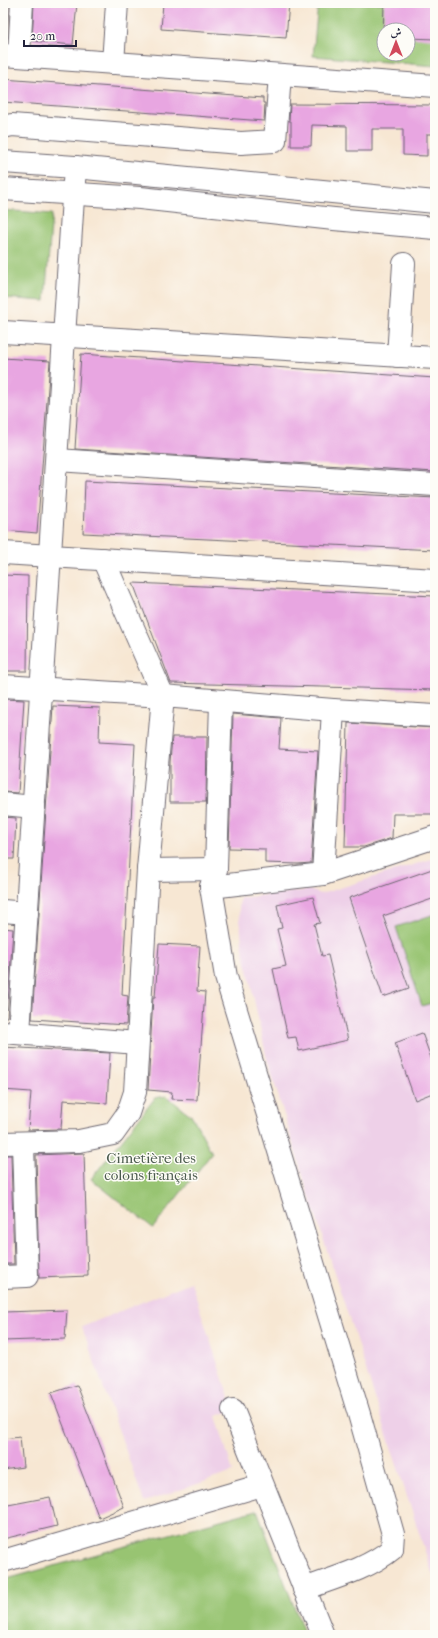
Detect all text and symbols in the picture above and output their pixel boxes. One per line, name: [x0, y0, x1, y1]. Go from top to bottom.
scale bar: [24, 22, 76, 48]
north arrow: [376, 22, 416, 62]
text: ش: [391, 26, 402, 39]
text: 20 m: [30, 29, 55, 43]
park label: Cimetière des colons français: [104, 1149, 198, 1184]

